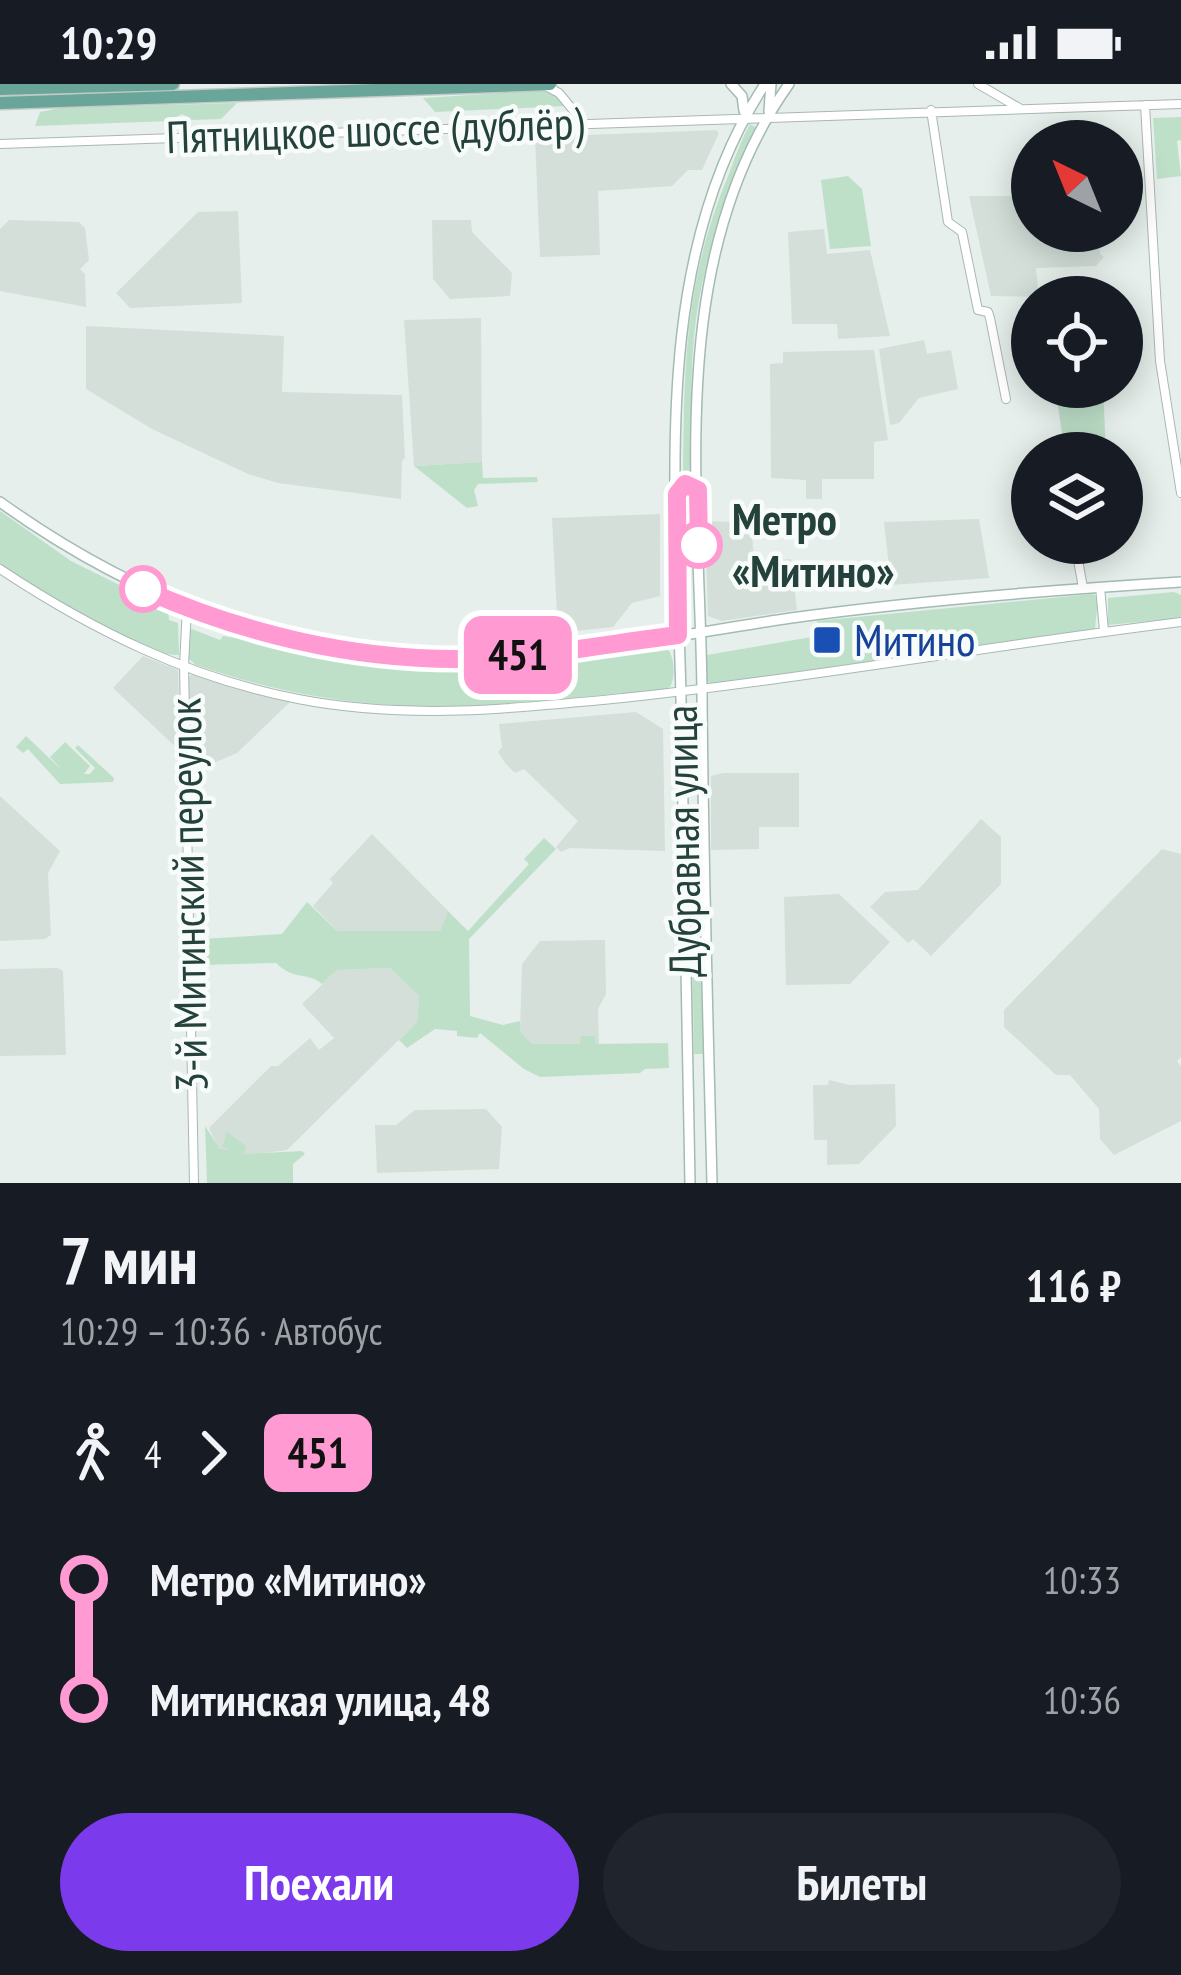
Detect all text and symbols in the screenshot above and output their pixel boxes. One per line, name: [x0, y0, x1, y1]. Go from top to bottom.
text: 10:29: [60, 13, 157, 71]
street label: Пятницкое шоссе (дублёр): [165, 93, 585, 165]
north arrow: [1011, 120, 1143, 252]
map controls: [1011, 120, 1143, 564]
button: locate: [1011, 276, 1143, 408]
button: layers: [1011, 432, 1143, 564]
place label: Метро «Митино»: [732, 489, 894, 599]
marker: Метро «Митино»: [677, 523, 721, 567]
unlabelled marker: [121, 567, 165, 611]
place label: Митино: [854, 610, 976, 668]
line badge: 451: [449, 616, 587, 694]
marker: Митино: [811, 624, 843, 656]
text: 451: [488, 627, 548, 682]
street label: 3-й Митинский переулок: [155, 697, 219, 1093]
street label: Дубравная улица: [651, 704, 713, 978]
text: 7 мин: [60, 1217, 198, 1302]
text: 116 ₽: [1026, 1256, 1121, 1314]
text: 10:29 – 10:36 · Автобус: [60, 1305, 382, 1356]
icon: walk: [60, 1420, 126, 1486]
icon: forward: [180, 1420, 246, 1486]
text: 451: [288, 1425, 348, 1480]
text: 4: [144, 1428, 162, 1479]
text: Метро «Митино»: [150, 1550, 426, 1608]
text: 10:33: [1043, 1554, 1121, 1605]
text: Митинская улица, 48: [150, 1670, 491, 1728]
text: 10:36: [1043, 1674, 1121, 1725]
button: Поехали: [60, 1813, 579, 1951]
button: Билеты: [603, 1813, 1121, 1951]

